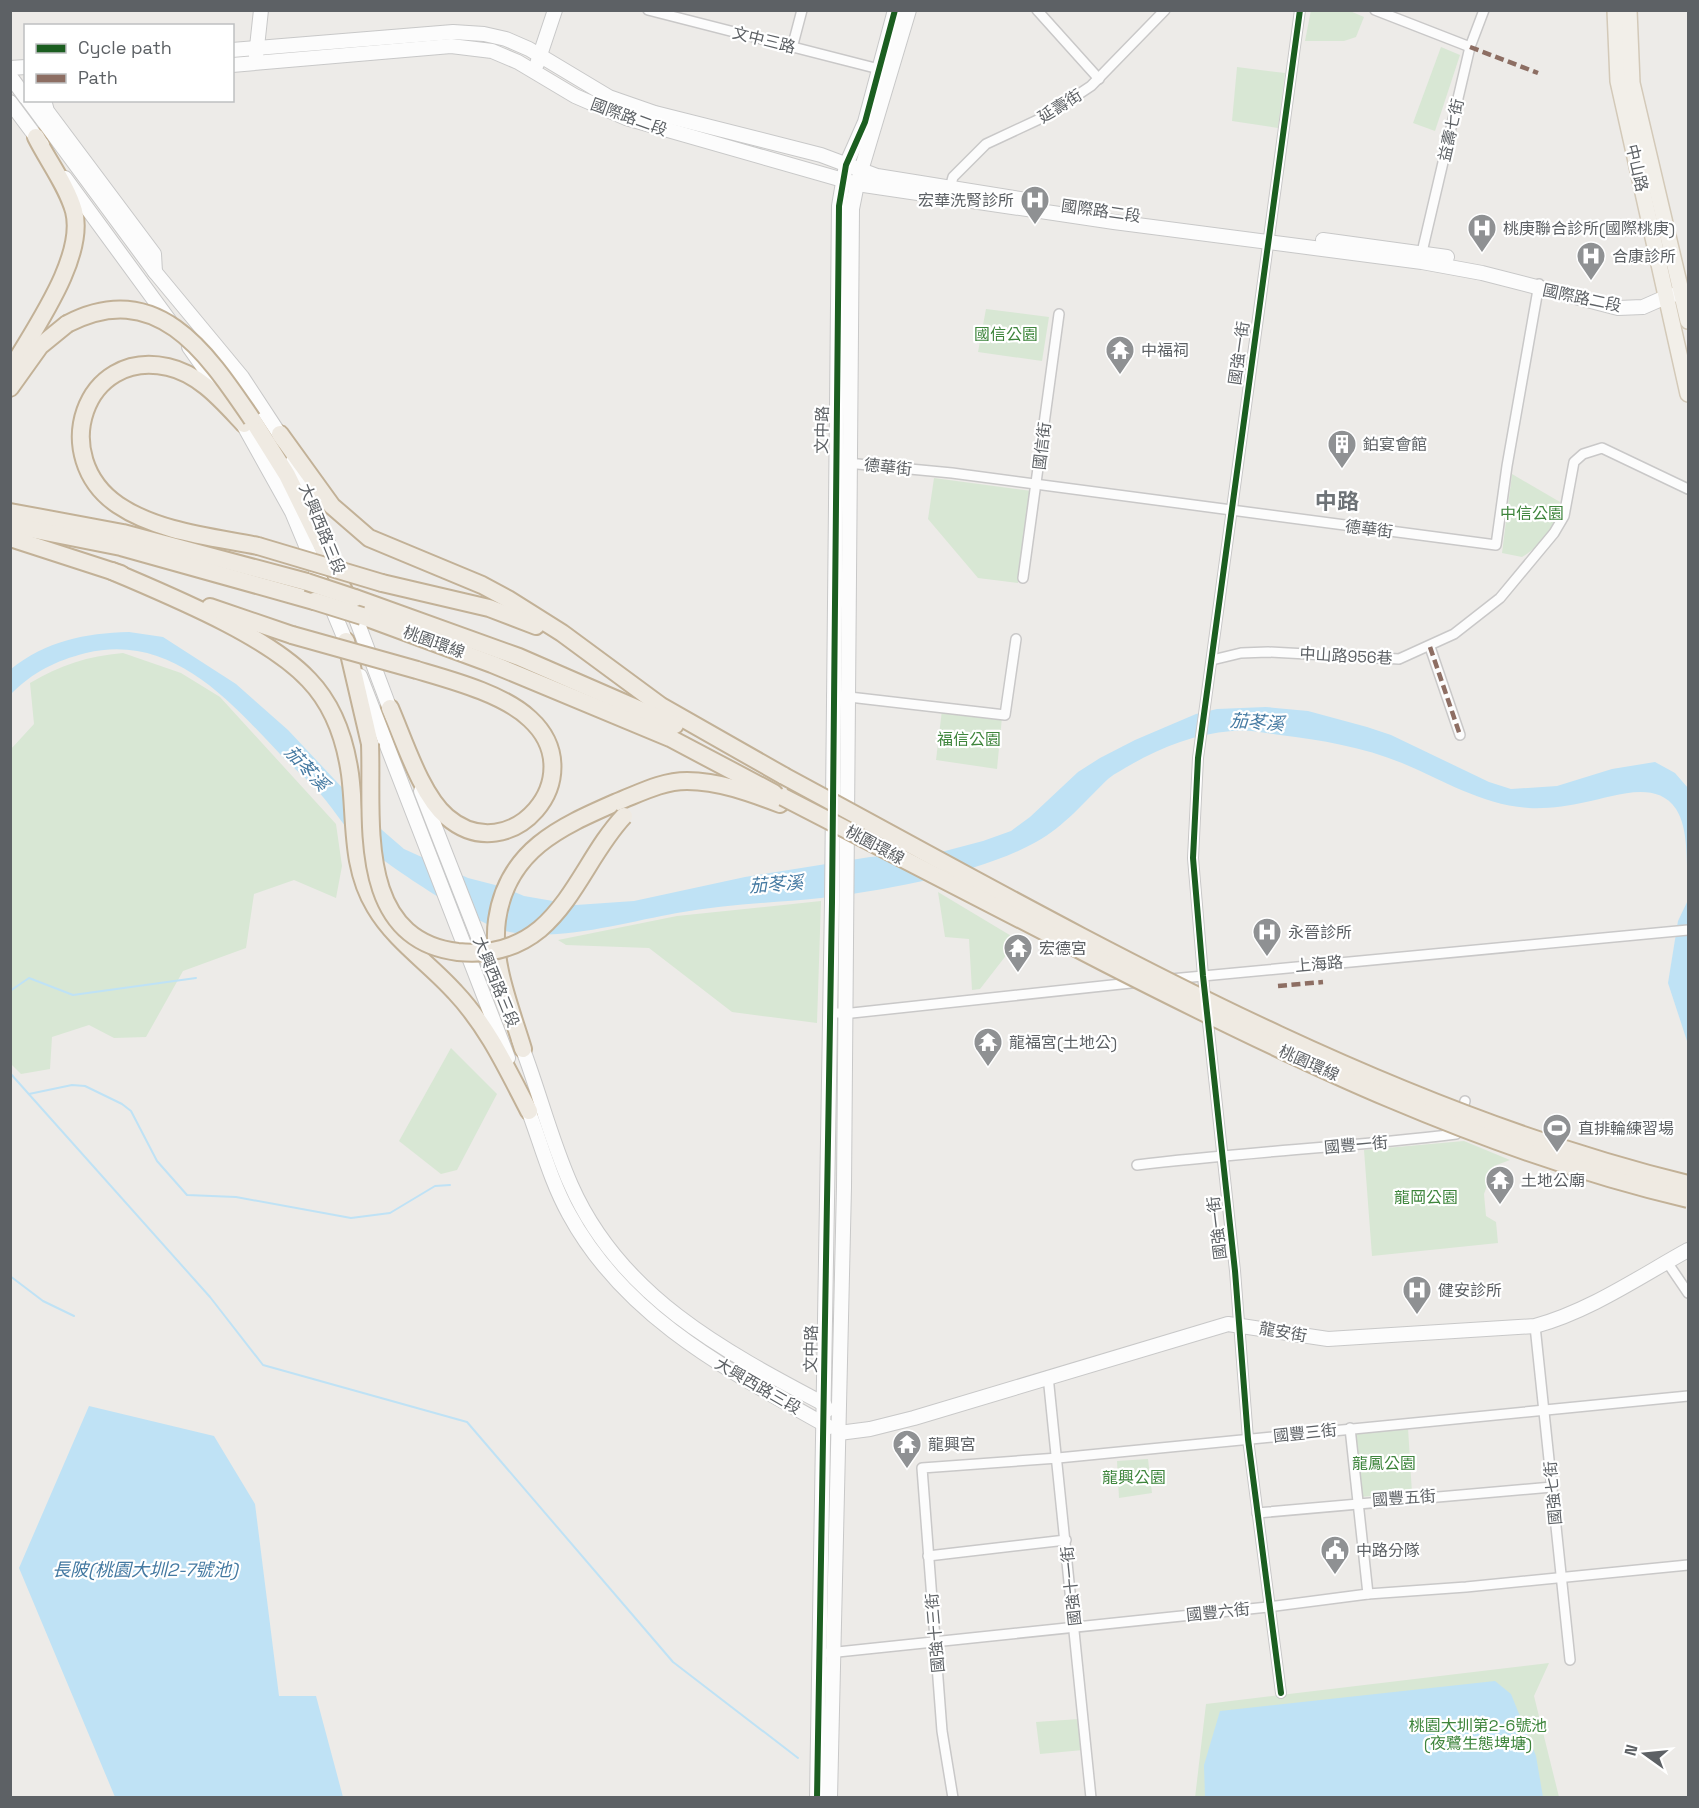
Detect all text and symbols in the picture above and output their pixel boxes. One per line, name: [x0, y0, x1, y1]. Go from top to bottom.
street label: 文中三路: [730, 22, 798, 58]
legend: [24, 24, 234, 102]
text: Cycle path: [78, 36, 172, 59]
text: Path: [78, 66, 118, 89]
street label: 延壽街: [1034, 84, 1086, 128]
street label: 國際路二段: [588, 93, 670, 141]
street label: 益壽七街: [1434, 96, 1468, 164]
street label: 中山路: [1621, 142, 1653, 194]
hospital icon: 宏華洗腎診所: [1019, 184, 1051, 226]
place label: 宏華洗腎診所: [918, 190, 1014, 211]
street label: 國際路二段: [1060, 195, 1142, 227]
hospital icon: 桃庚聯合診所(國際桃庚): [1466, 212, 1498, 254]
place label: 桃庚聯合診所(國際桃庚): [1503, 218, 1675, 239]
hospital icon: 合康診所: [1575, 240, 1607, 282]
place label: 合康診所: [1612, 246, 1676, 267]
street label: 國際路二段: [1541, 279, 1623, 317]
street label: 國強一街: [1224, 320, 1254, 386]
park label: 國信公園: [974, 324, 1038, 345]
temple icon: 中福祠: [1104, 334, 1136, 376]
place label: 中福祠: [1141, 340, 1189, 361]
street label: 文中路: [811, 406, 833, 454]
street label: 國信街: [1029, 421, 1055, 471]
building icon: 鉑宴會館: [1326, 428, 1358, 470]
place label: 鉑宴會館: [1363, 434, 1427, 455]
street label: 德華街: [863, 454, 913, 480]
street label: 大興西路三段: [294, 481, 350, 577]
district label: 中路: [1315, 487, 1359, 515]
park label: 中信公園: [1500, 503, 1564, 524]
street label: 德華街: [1344, 516, 1394, 542]
street label: 桃園環線: [400, 621, 468, 663]
street label: 中山路956巷: [1299, 643, 1393, 669]
water label: 茄苳溪: [1229, 709, 1288, 736]
park label: 福信公園: [937, 729, 1001, 750]
water label: 茄苳溪: [280, 740, 336, 798]
street label: 桃園環線: [842, 821, 908, 869]
water label: 茄苳溪: [748, 870, 807, 897]
hospital icon: 永晉診所: [1251, 916, 1283, 958]
place label: 永晉診所: [1288, 922, 1352, 943]
temple icon: 宏德宮: [1002, 932, 1034, 974]
street label: 大興西路三段: [468, 934, 524, 1030]
place label: 宏德宮: [1039, 938, 1087, 959]
street label: 上海路: [1294, 951, 1344, 977]
temple icon: 龍福宮(土地公): [972, 1026, 1004, 1068]
place label: 龍福宮(土地公): [1009, 1032, 1117, 1053]
street label: 桃園環線: [1275, 1040, 1343, 1086]
sports icon: 直排輪練習場: [1541, 1112, 1573, 1154]
place label: 直排輪練習場: [1578, 1118, 1674, 1139]
street label: 國豐一街: [1323, 1132, 1389, 1158]
temple icon: 土地公廟: [1484, 1164, 1516, 1206]
place label: 土地公廟: [1521, 1170, 1585, 1191]
park label: 龍岡公園: [1394, 1187, 1458, 1208]
street label: 國強一街: [1203, 1195, 1231, 1261]
hospital icon: 健安診所: [1401, 1274, 1433, 1316]
place label: 健安診所: [1438, 1280, 1502, 1301]
street label: 龍安街: [1258, 1317, 1308, 1347]
street label: 文中路: [800, 1325, 822, 1373]
street label: 大興西路三段: [711, 1353, 805, 1419]
street label: 國豐三街: [1272, 1419, 1338, 1447]
temple icon: 龍興宮: [891, 1428, 923, 1470]
place label: 龍興宮: [928, 1434, 976, 1455]
park label: 龍鳳公園: [1352, 1453, 1416, 1474]
street label: 國強七街: [1540, 1460, 1566, 1526]
park label: 龍興公園: [1102, 1467, 1166, 1488]
street label: 國豐五街: [1371, 1485, 1437, 1511]
public building icon: 中路分隊: [1319, 1534, 1351, 1576]
place label: 中路分隊: [1356, 1540, 1420, 1561]
street label: 國強十一街: [1056, 1545, 1086, 1627]
water label: 長陂(桃園大圳2-7號池): [52, 1558, 240, 1581]
street label: 國強十三街: [921, 1592, 949, 1674]
street label: 國豐六街: [1185, 1598, 1251, 1626]
park label: 桃園大圳第2-6號池 (夜鷺生態埤塘): [1409, 1715, 1547, 1754]
north arrow: [1615, 1724, 1675, 1784]
text: N: [1619, 1742, 1643, 1758]

